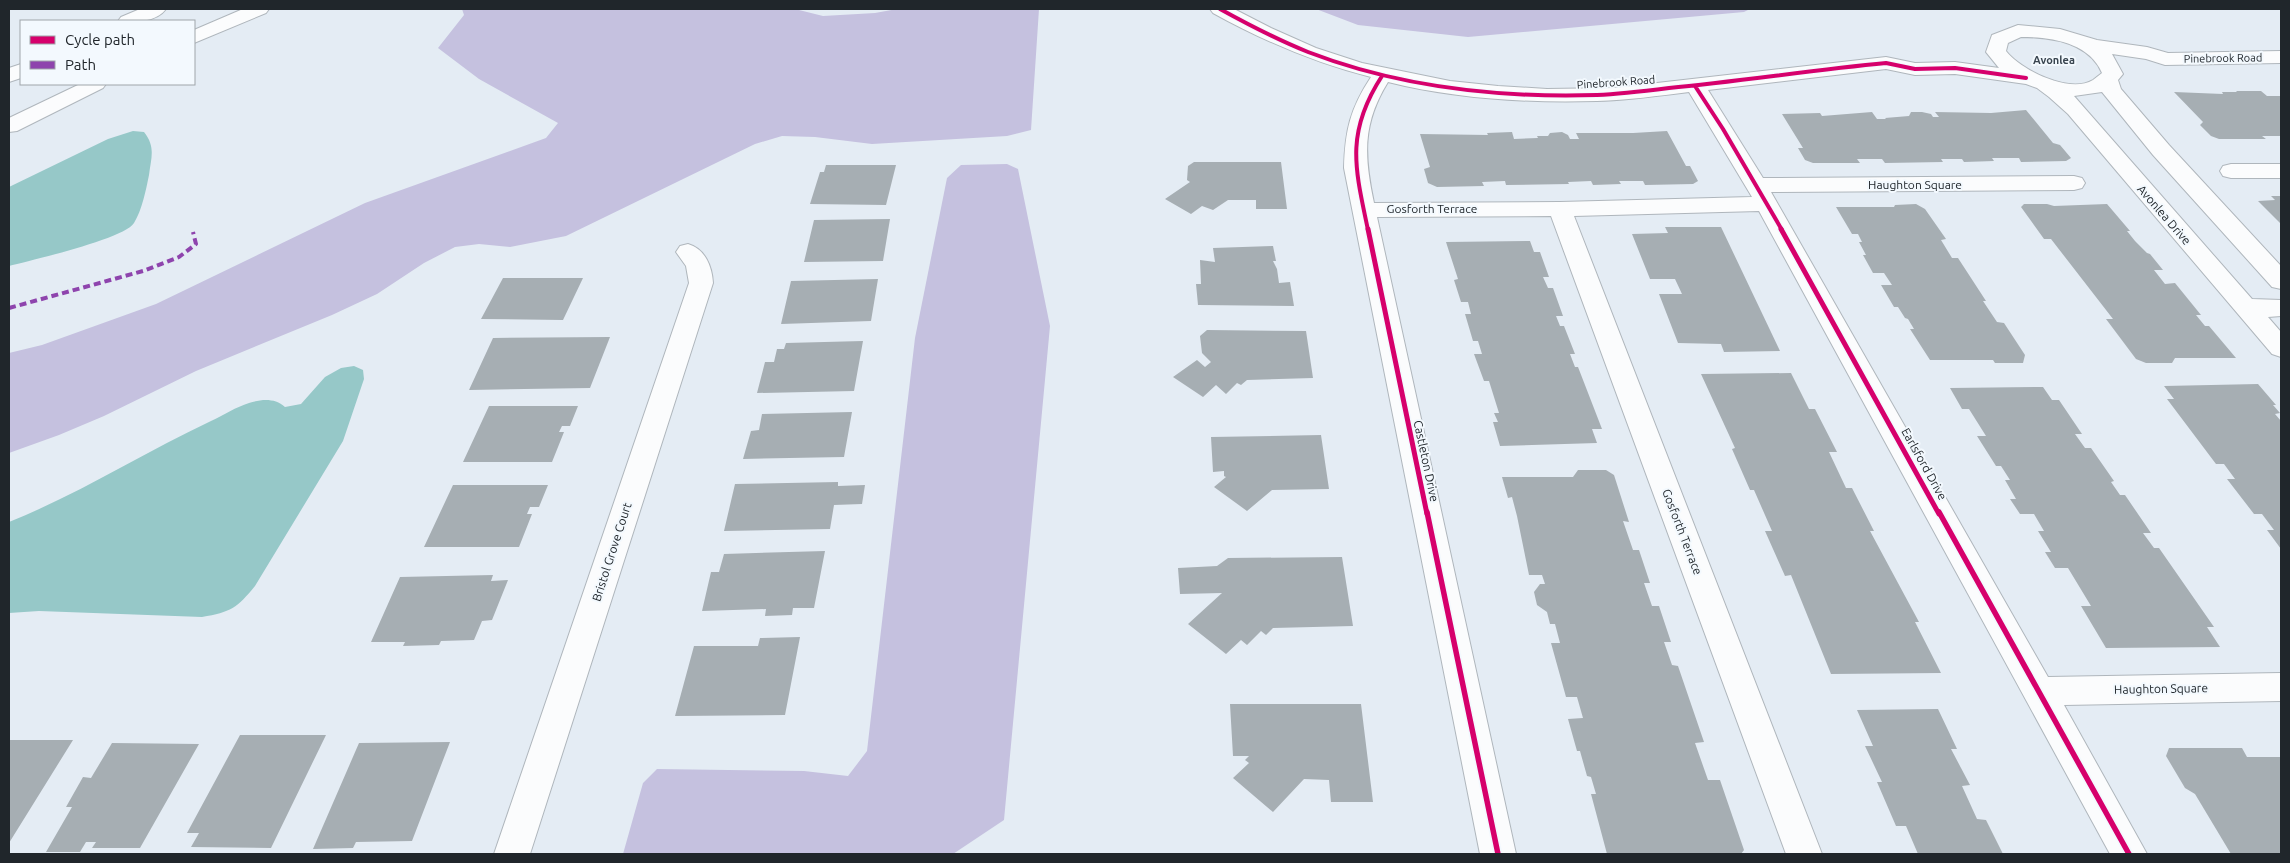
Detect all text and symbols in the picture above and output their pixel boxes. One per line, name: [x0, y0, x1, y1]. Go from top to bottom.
legend: [20, 20, 195, 85]
text: Cycle path: [65, 31, 135, 48]
street label: Pinebrook Road: [2184, 51, 2262, 65]
district label: Avonlea: [2033, 54, 2075, 66]
text: Path: [65, 56, 96, 73]
street label: Pinebrook Road: [1576, 73, 1656, 91]
street label: Haughton Square: [1868, 178, 1962, 191]
street label: Avonlea Drive: [2135, 182, 2194, 247]
street label: Gosforth Terrace: [1387, 202, 1477, 215]
street label: Castleton Drive: [1412, 419, 1441, 503]
street label: Earlsford Drive: [1899, 426, 1950, 502]
street label: Gosforth Terrace: [1660, 487, 1705, 577]
street label: Bristol Grove Court: [589, 501, 634, 603]
street label: Haughton Square: [2114, 681, 2208, 696]

